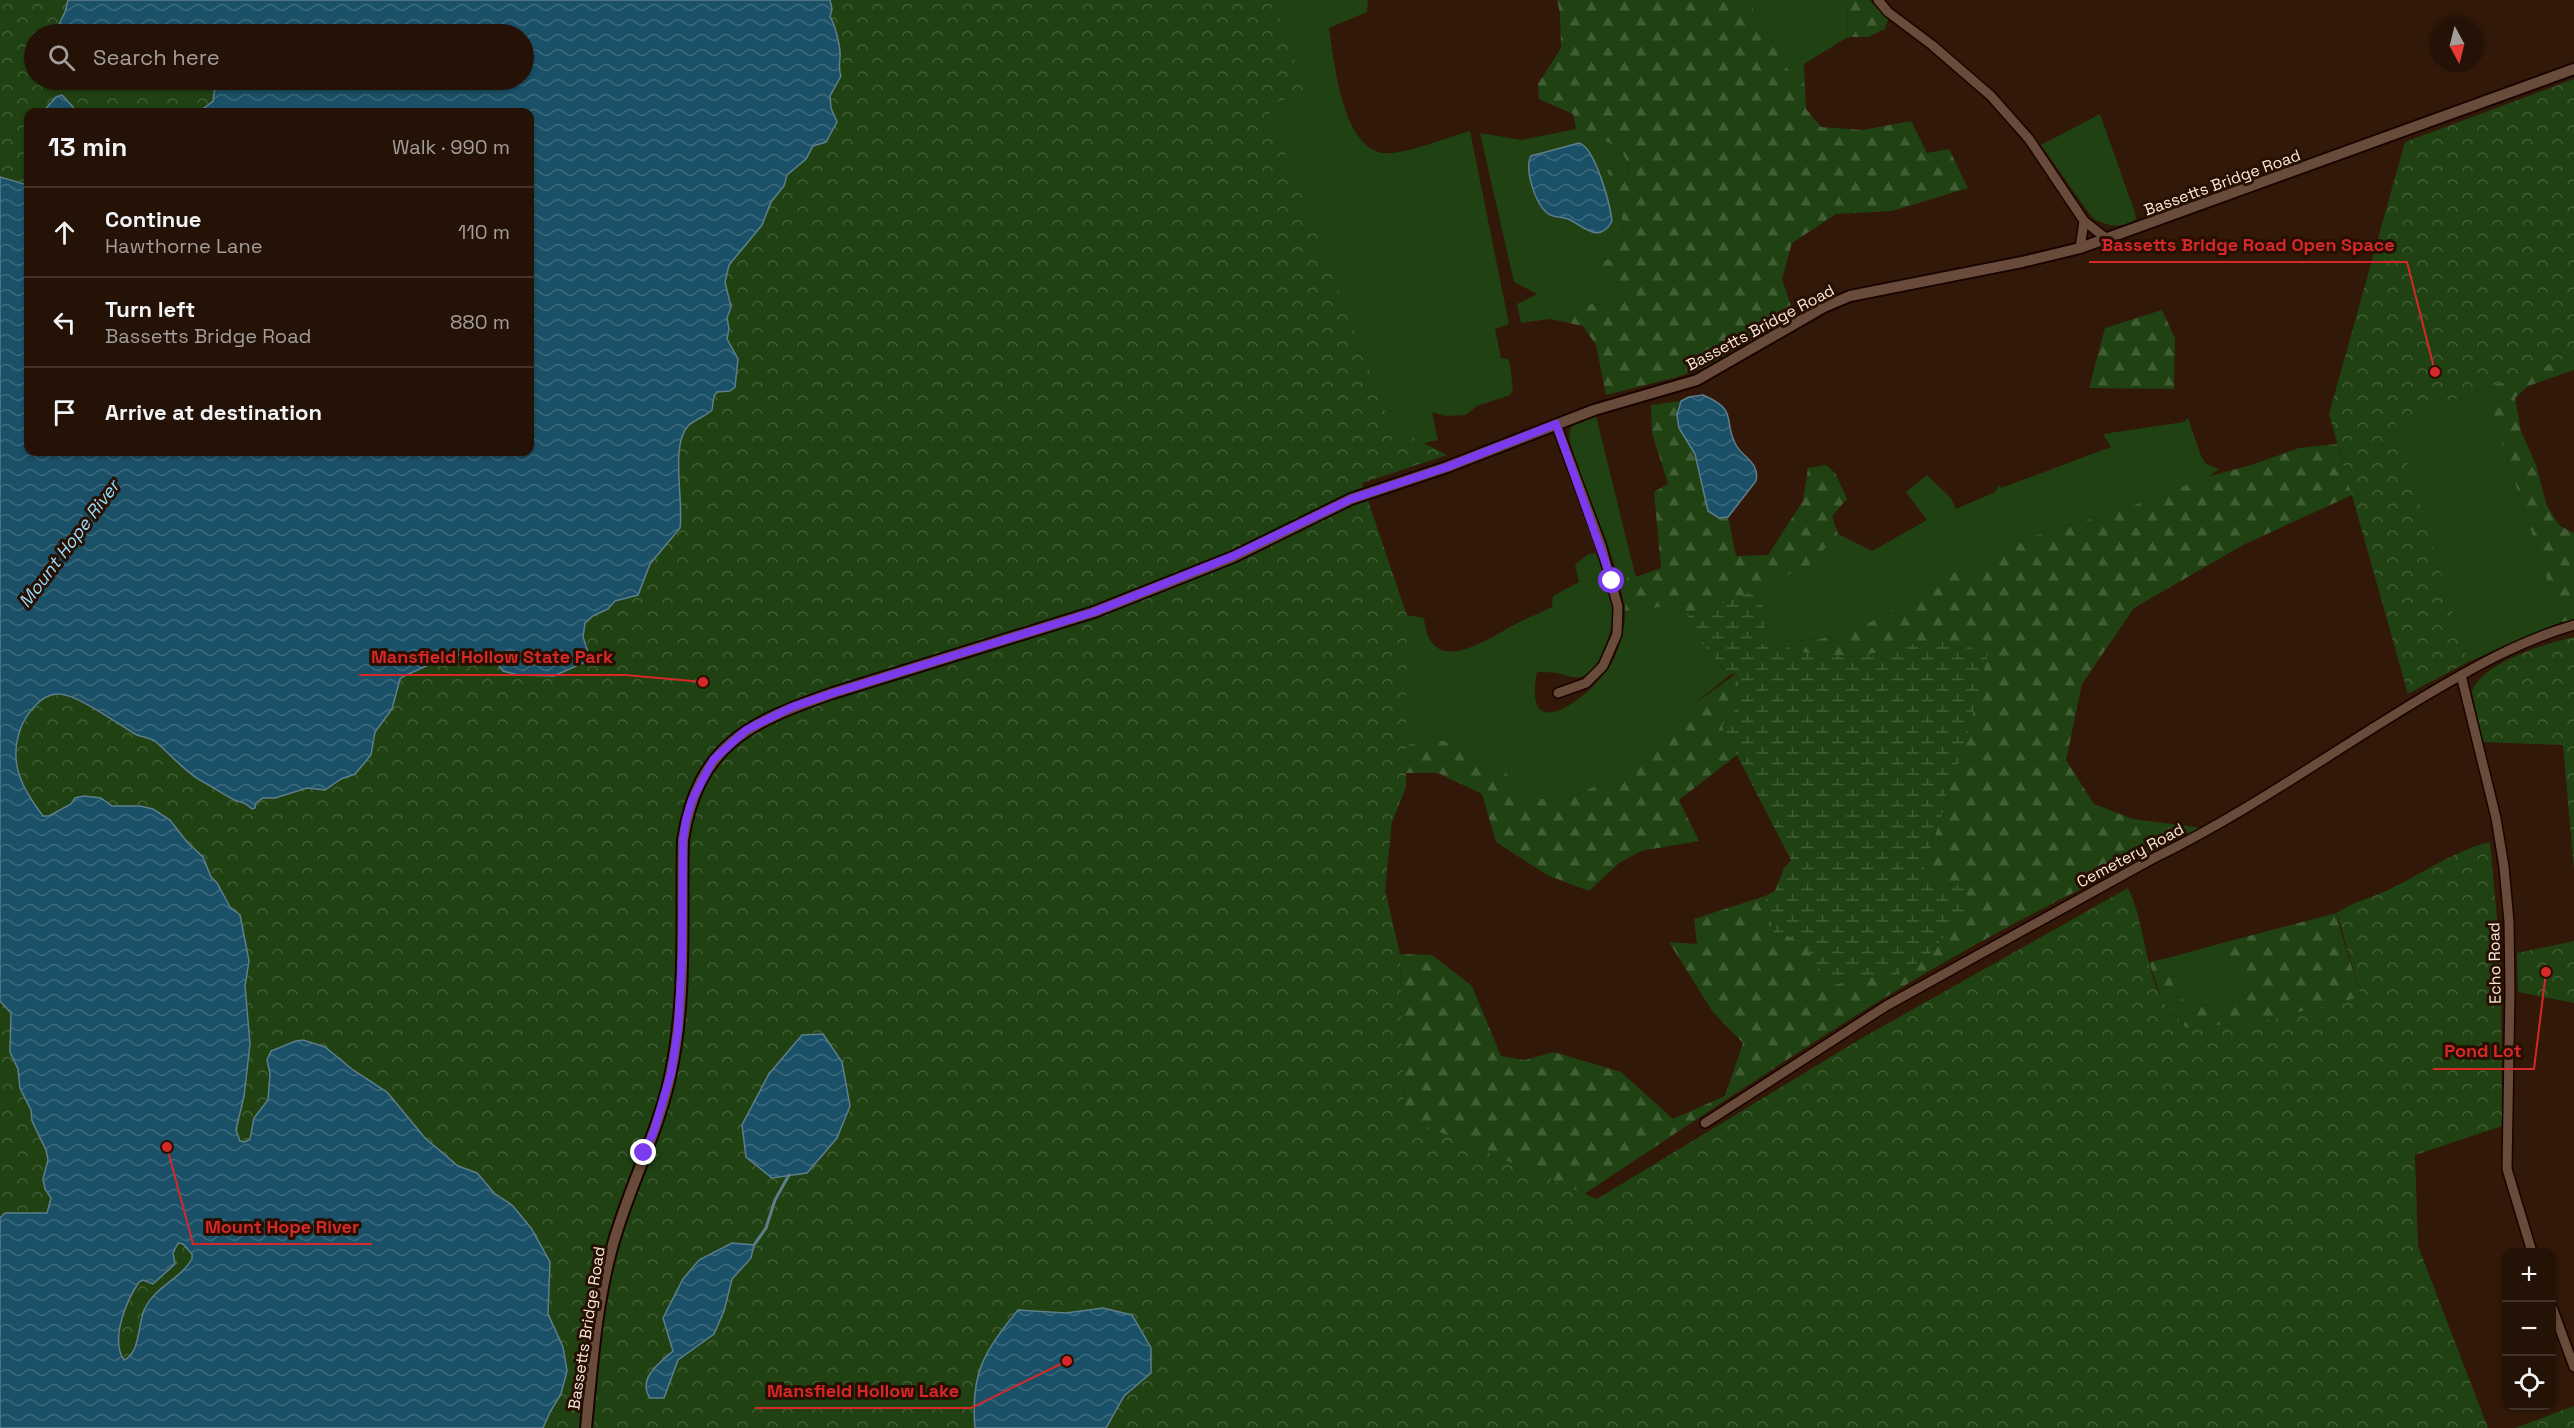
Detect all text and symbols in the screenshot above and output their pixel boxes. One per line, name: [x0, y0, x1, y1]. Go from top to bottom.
north arrow: [2430, 18, 2484, 72]
search box: [24, 24, 534, 90]
icon: search: [45, 41, 78, 74]
text: Search here: [93, 43, 220, 71]
text: 13 min: [48, 130, 127, 164]
text: Walk · 990 m: [392, 134, 510, 160]
street label: Bassetts Bridge Road: [2141, 144, 2303, 221]
text: Continue: [105, 205, 201, 233]
icon: ahead: [48, 216, 81, 249]
text: 110 m: [458, 219, 510, 245]
callout: Bassetts Bridge Road Open Space: [2089, 226, 2407, 262]
text: Hawthorne Lane: [105, 233, 263, 259]
text: Bassetts Bridge Road Open Space: [2101, 233, 2395, 256]
street label: Bassetts Bridge Road: [1682, 279, 1838, 375]
text: Turn left: [105, 295, 195, 323]
icon: left: [48, 306, 81, 339]
text: 880 m: [450, 309, 510, 335]
text: Bassetts Bridge Road: [105, 323, 311, 349]
icon: arrive: [48, 396, 81, 429]
text: Arrive at destination: [105, 398, 322, 426]
water label: Mount Hope River: [13, 474, 125, 612]
route start: [1598, 567, 1624, 593]
callout: Mansfield Hollow State Park: [359, 639, 625, 675]
text: Mansfield Hollow State Park: [371, 645, 613, 668]
street label: Cemetery Road: [2073, 818, 2187, 893]
street label: Echo Road: [2483, 922, 2506, 1004]
callout: Pond Lot: [2433, 1033, 2534, 1069]
text: Pond Lot: [2444, 1039, 2522, 1062]
route end: [630, 1139, 656, 1165]
callout: Mount Hope River: [193, 1208, 372, 1244]
text: Mount Hope River: [205, 1215, 359, 1238]
street label: Bassetts Bridge Road: [563, 1245, 610, 1411]
map controls: [2502, 1248, 2556, 1410]
button: +: [2502, 1248, 2556, 1302]
button: −: [2502, 1302, 2556, 1356]
button: locate: [2502, 1356, 2556, 1410]
callout: Mansfield Hollow Lake: [755, 1372, 971, 1408]
text: Mansfield Hollow Lake: [767, 1379, 959, 1402]

